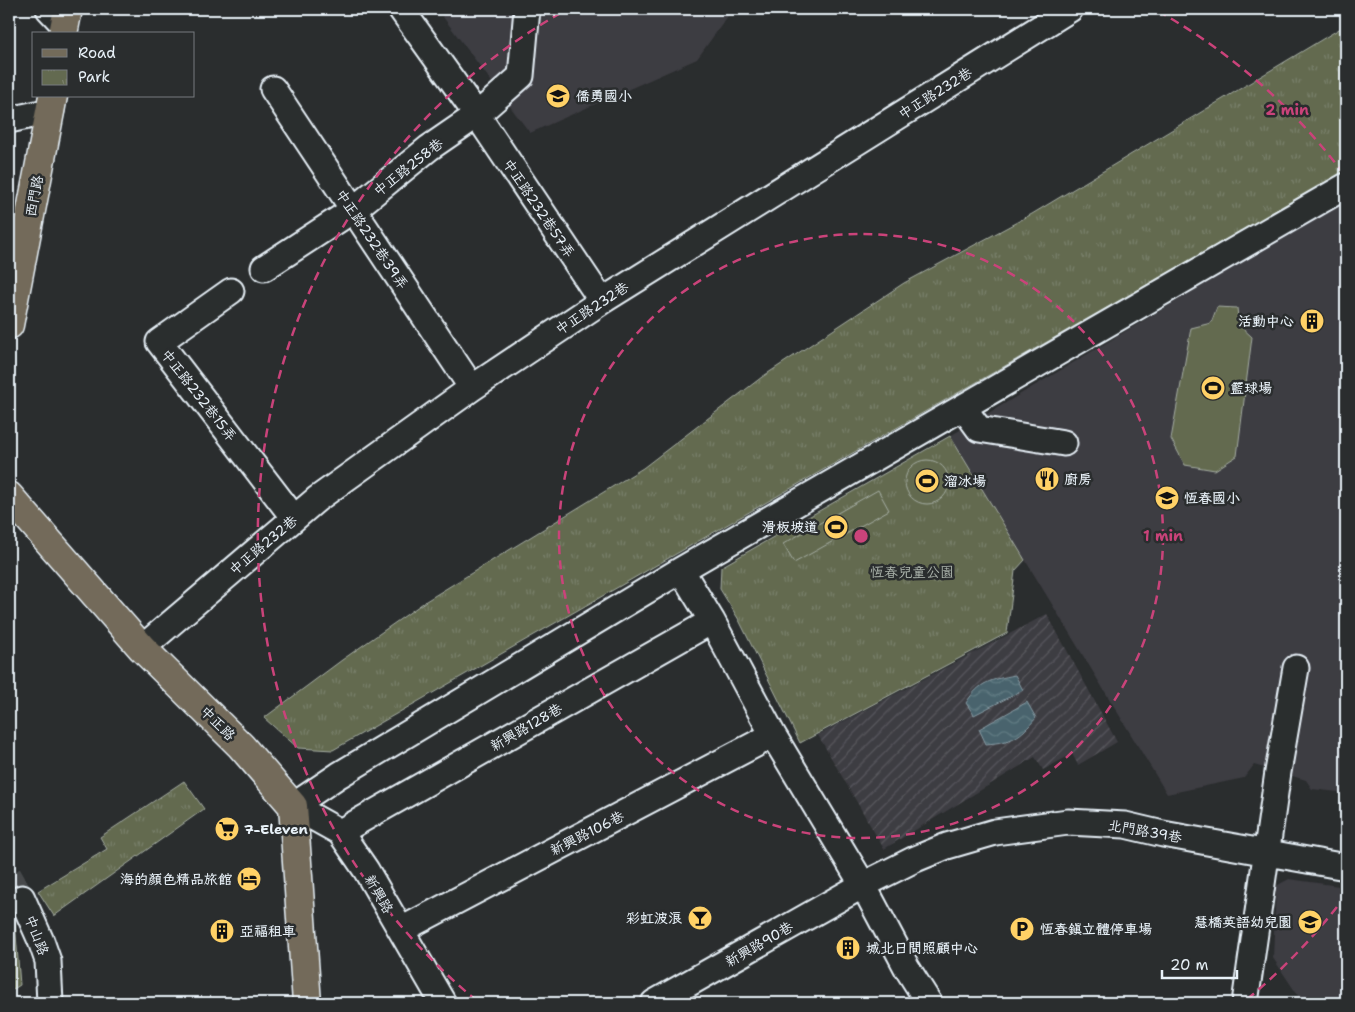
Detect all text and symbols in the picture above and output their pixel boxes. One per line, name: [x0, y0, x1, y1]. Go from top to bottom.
legend: [32, 32, 195, 98]
text: Road: [78, 43, 116, 63]
street label: 中正路232巷: [895, 63, 976, 123]
text: Park: [78, 67, 110, 87]
school or university icon: 僑勇國小: [545, 83, 571, 109]
place label: 僑勇國小: [576, 87, 632, 105]
text: 2 min: [1265, 100, 1309, 120]
street label: 中正路258巷: [370, 134, 447, 200]
street label: 中正路232巷57弄: [499, 155, 579, 261]
street label: 西門路: [21, 174, 47, 218]
street label: 中正路232巷39弄: [332, 186, 412, 292]
street label: 中正路232巷: [552, 277, 633, 338]
building icon: 活動中心: [1299, 308, 1325, 334]
place label: 活動中心: [1238, 312, 1294, 330]
street label: 中正路232巷15弄: [157, 345, 241, 445]
sports icon: 籃球場: [1200, 375, 1226, 401]
place label: 籃球場: [1230, 379, 1272, 397]
restaurant icon: 廚房: [1034, 466, 1060, 492]
sports icon: 溜冰場: [914, 468, 940, 494]
place label: 廚房: [1064, 470, 1092, 488]
place label: 溜冰場: [944, 472, 986, 490]
school or university icon: 恆春國小: [1154, 485, 1180, 511]
place label: 恆春國小: [1184, 489, 1240, 507]
street label: 中正路232巷: [225, 511, 302, 579]
sports icon: 滑板坡道: [823, 514, 849, 540]
place label: 滑板坡道: [762, 518, 818, 536]
text: 1 min: [1143, 526, 1183, 546]
centre of rings: [852, 527, 870, 545]
park label: 恆春兒童公園: [870, 563, 954, 581]
street label: 新興路128巷: [487, 699, 566, 755]
street label: 中正路: [197, 702, 239, 744]
street label: 新興路106巷: [547, 806, 628, 859]
supermarket icon: 7-Eleven: [214, 816, 240, 842]
street label: 北門路39巷: [1107, 816, 1184, 847]
place label: 7-Eleven: [244, 820, 308, 838]
hotel icon: 海的顏色精品旅館: [236, 866, 262, 892]
place label: 海的顏色精品旅館: [120, 870, 232, 888]
street label: 新興路: [361, 871, 397, 917]
bar icon: 彩虹波浪: [687, 905, 713, 931]
place label: 彩虹波浪: [626, 909, 682, 927]
school or university icon: 慧橋英語幼兒園: [1297, 909, 1323, 935]
street label: 中山路: [21, 912, 53, 958]
place label: 慧橋英語幼兒園: [1194, 913, 1292, 931]
parking icon: 恆春鎮立體停車場: [1009, 916, 1035, 942]
street label: 新興路90巷: [722, 917, 797, 971]
building icon: 亞福租車: [209, 918, 235, 944]
place label: 恆春鎮立體停車場: [1040, 920, 1152, 938]
place label: 亞福租車: [240, 922, 296, 940]
building icon: 城北日間照顧中心: [835, 935, 861, 961]
place label: 城北日間照顧中心: [866, 939, 978, 957]
scale bar: [1162, 947, 1238, 979]
text: 20 m: [1170, 955, 1209, 975]

